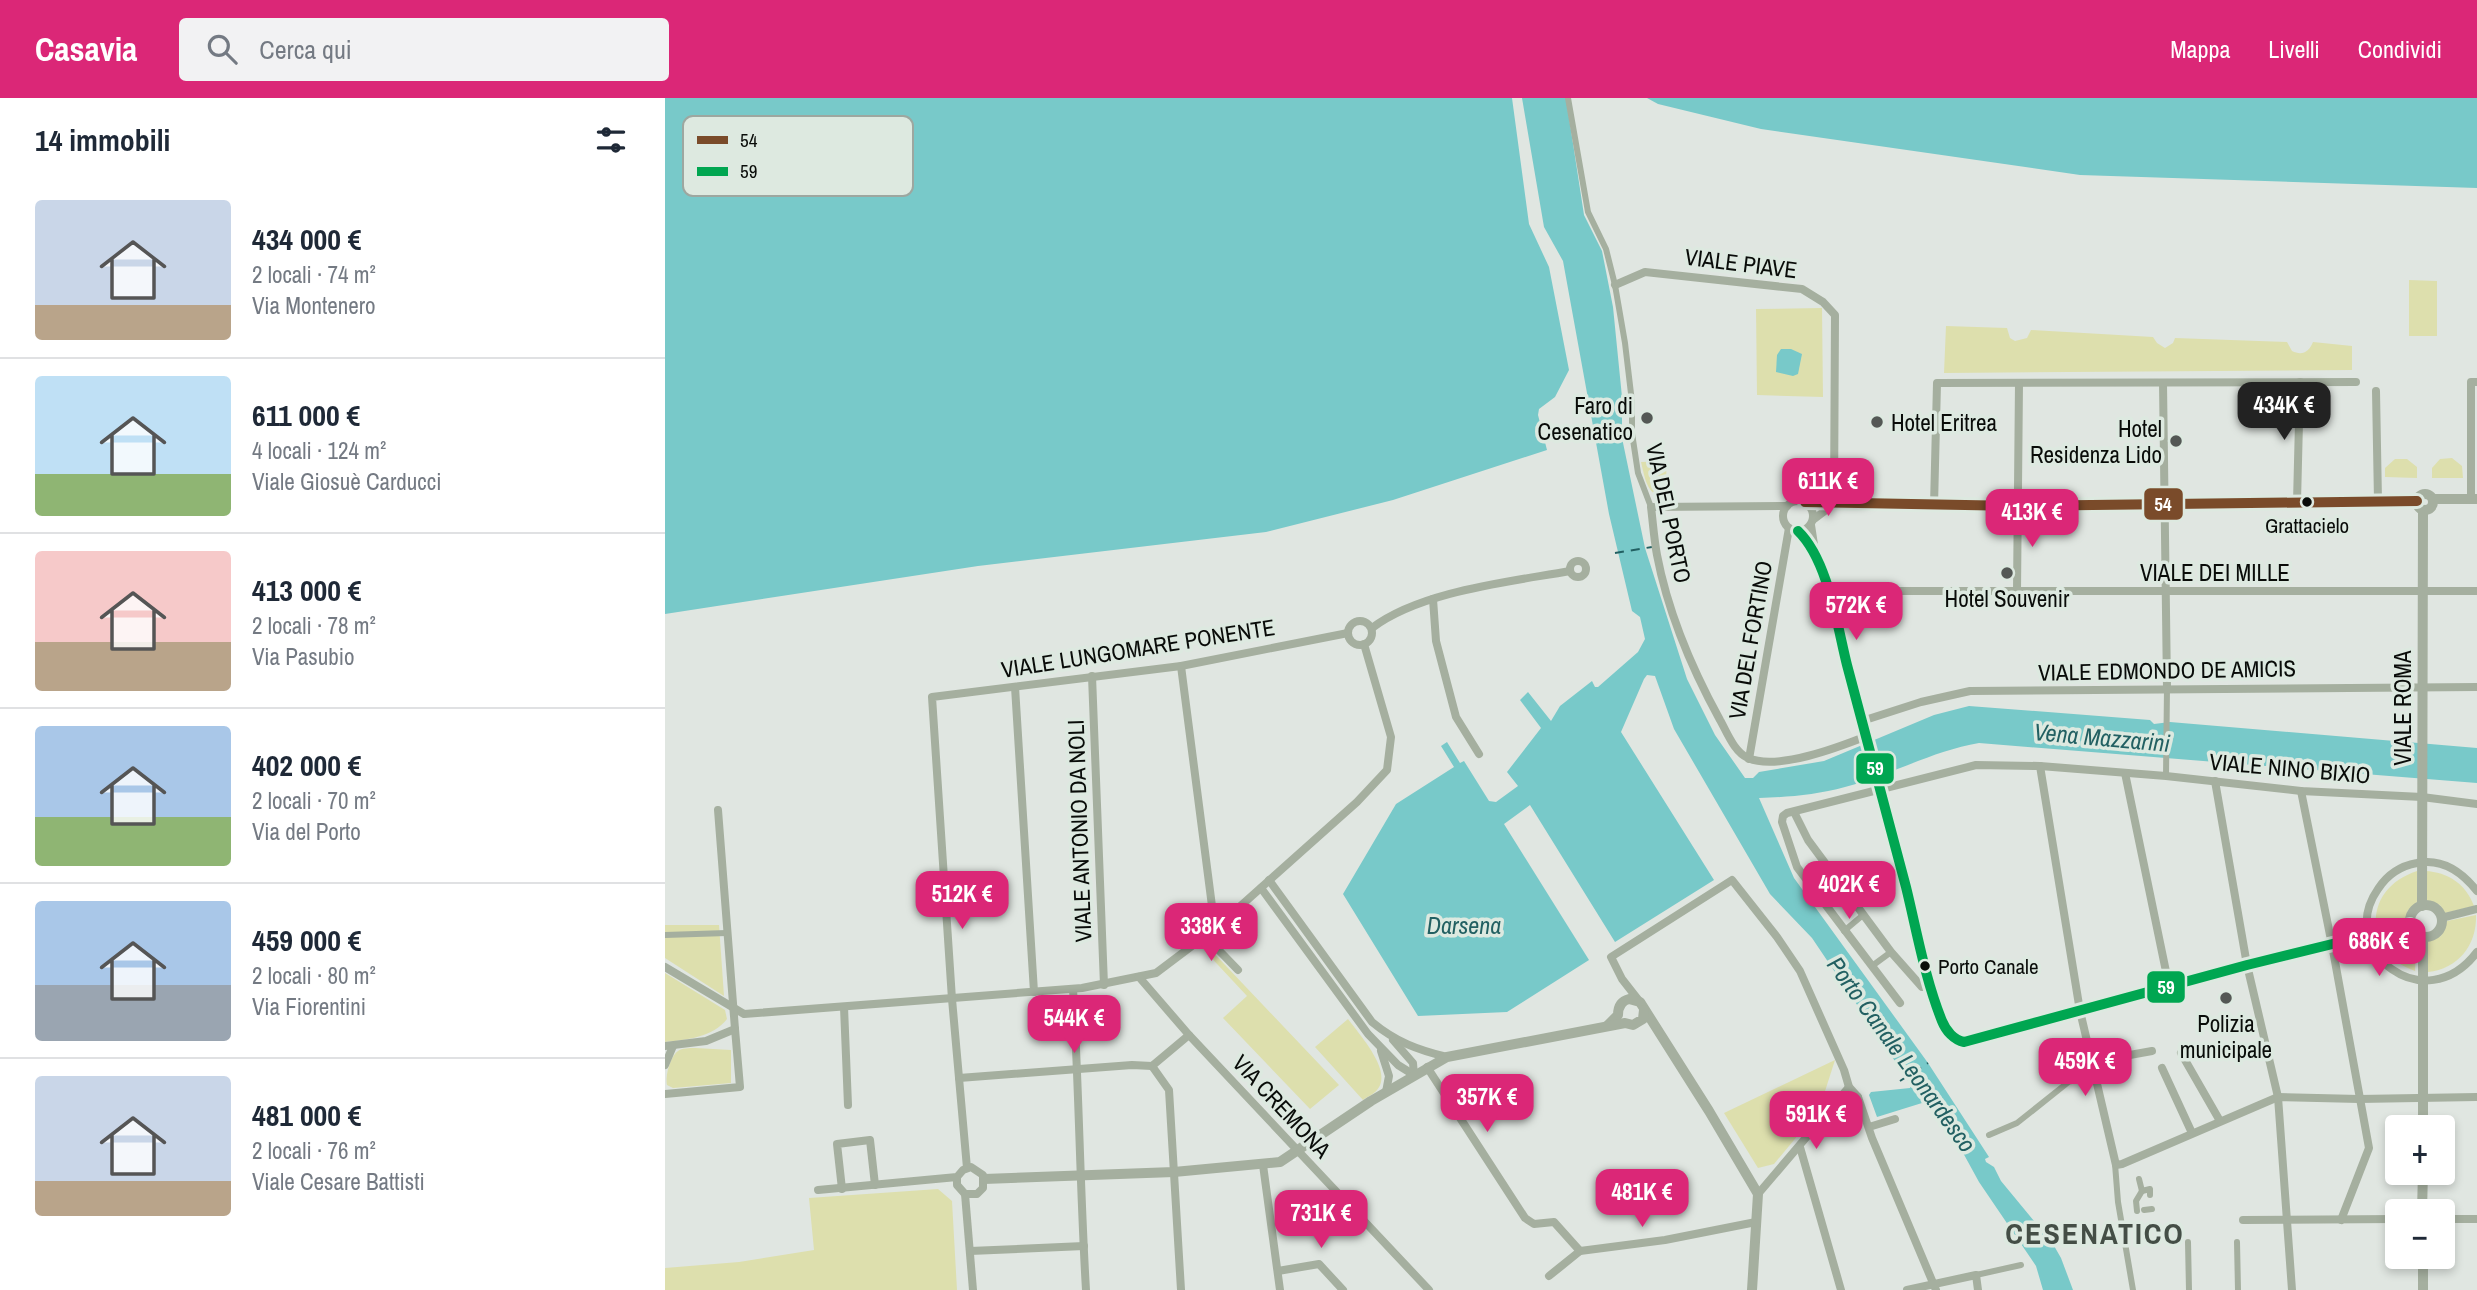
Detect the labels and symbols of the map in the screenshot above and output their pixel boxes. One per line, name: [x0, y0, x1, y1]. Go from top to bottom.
legend: [683, 116, 913, 196]
text: 54: [740, 127, 758, 153]
text: 59: [740, 158, 757, 184]
street label: VIALE PIAVE: [1683, 241, 1799, 285]
pin: 434K €: [2227, 382, 2341, 442]
place label: Faro di Cesenatico: [1538, 390, 1633, 447]
place label: Hotel Eritrea: [1891, 407, 1997, 438]
marker: Faro di Cesenatico: [1639, 410, 1655, 426]
place label: Hotel Residenza Lido: [2030, 413, 2162, 470]
marker: Hotel Eritrea: [1869, 414, 1885, 430]
marker: Hotel Residenza Lido: [2168, 433, 2184, 449]
street label: VIA DEL PORTO: [1639, 440, 1699, 586]
pin: 611K €: [1771, 458, 1885, 518]
line badge: 54: [2143, 487, 2184, 521]
pin: 413K €: [1975, 490, 2089, 549]
text: 54: [2154, 491, 2172, 517]
marker: Grattacielo: [2300, 495, 2314, 509]
place label: Grattacielo: [2265, 511, 2349, 540]
street label: VIALE DEI MILLE: [2140, 557, 2290, 588]
street label: VIA DEL FORTINO: [1721, 558, 1779, 722]
marker: Hotel Souvenir: [1999, 565, 2015, 581]
pin: 572K €: [1799, 582, 1913, 642]
place label: Hotel Souvenir: [1945, 583, 2070, 614]
street label: VIALE LUNGOMARE PONENTE: [999, 611, 1277, 685]
street label: VIALE ROMA: [2387, 650, 2418, 766]
street label: VIALE EDMONDO DE AMICIS: [2038, 652, 2296, 688]
water label: Vena Mazzarini: [2033, 715, 2172, 759]
street label: VIALE ANTONIO DA NOLI: [1060, 719, 1098, 943]
street label: VIALE NINO BIXIO: [2208, 746, 2372, 790]
line badge: 59: [1855, 752, 1895, 785]
text: 59: [1866, 755, 1884, 781]
pin: 402K €: [1792, 862, 1906, 921]
pin: 512K €: [905, 872, 1019, 931]
pin: 338K €: [1154, 904, 1268, 963]
water label: Darsena: [1427, 909, 1501, 941]
pin: 686K €: [2322, 918, 2436, 978]
water label: Porto Canale Leonardesco: [1820, 950, 1984, 1158]
place label: Porto Canale: [1938, 952, 2039, 981]
marker: Porto Canale: [1918, 959, 1932, 973]
line badge: 59: [2146, 970, 2186, 1004]
text: 59: [2157, 974, 2175, 1000]
marker: Polizia municipale: [2218, 990, 2234, 1006]
pin: 544K €: [1017, 996, 1131, 1055]
place label: Polizia municipale: [2180, 1008, 2272, 1065]
pin: 459K €: [2028, 1038, 2142, 1098]
street label: VIA CREMONA: [1226, 1048, 1338, 1165]
pin: 357K €: [1430, 1074, 1544, 1134]
pin: 591K €: [1759, 1091, 1873, 1151]
pin: 481K €: [1585, 1170, 1699, 1229]
pin: 731K €: [1264, 1190, 1378, 1250]
district label: CESENATICO: [2005, 1213, 2185, 1253]

